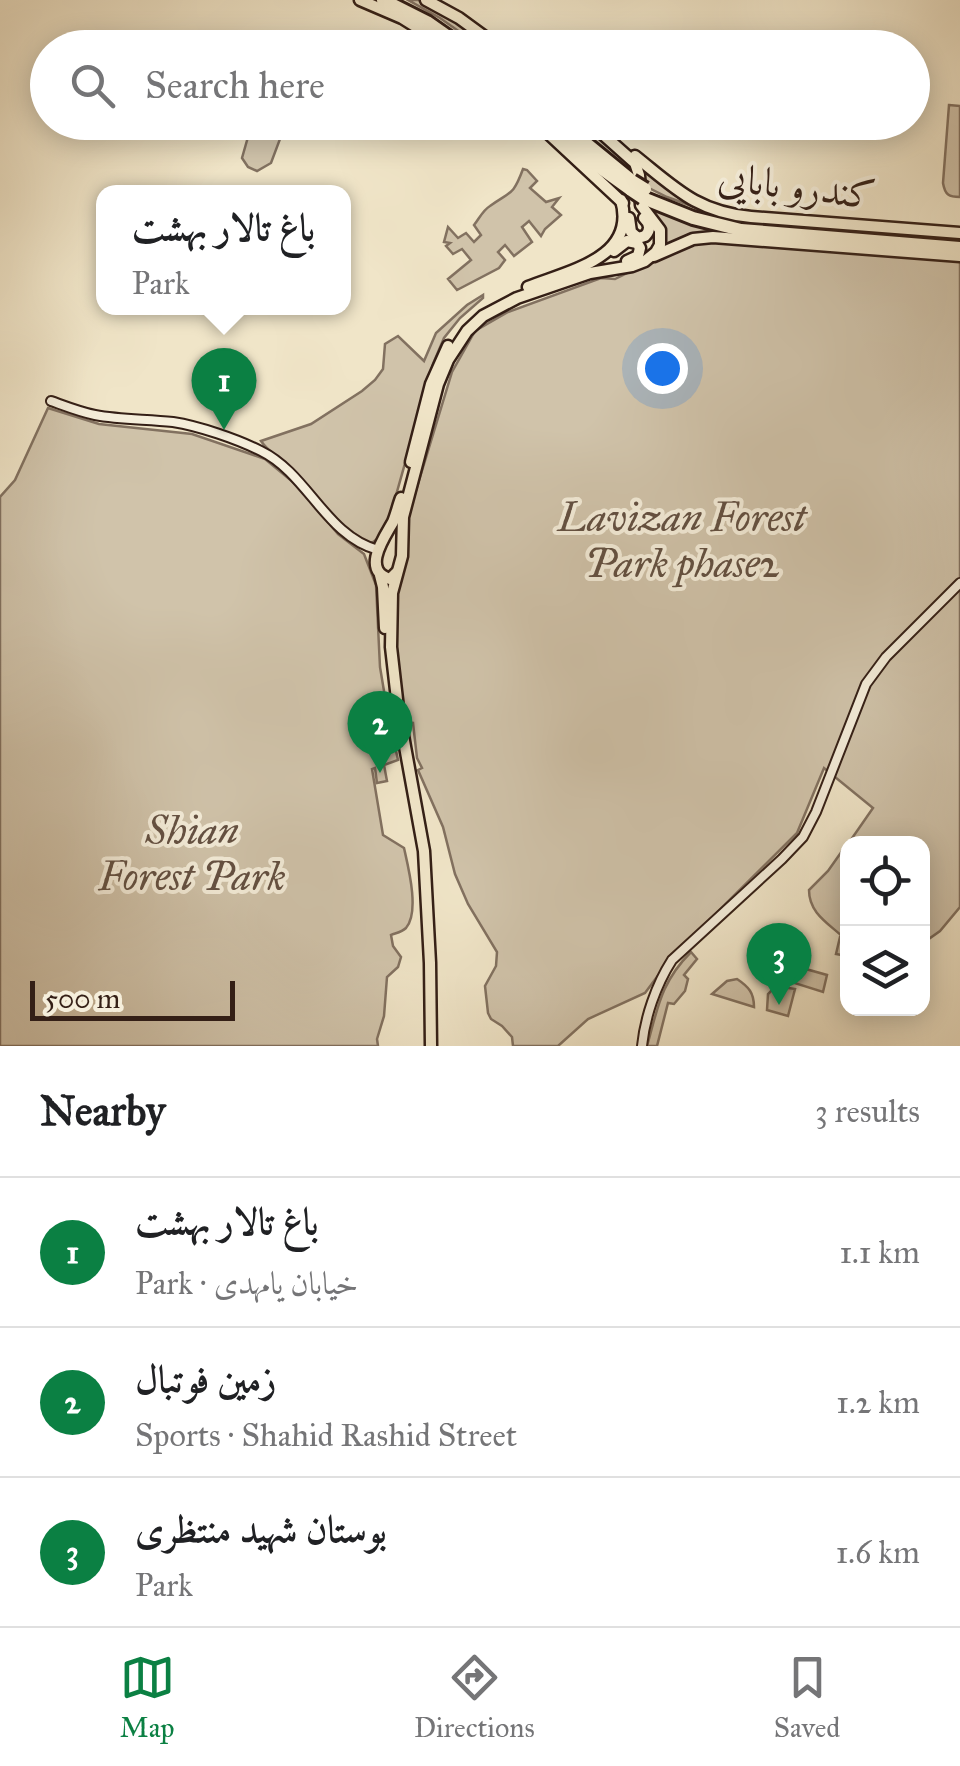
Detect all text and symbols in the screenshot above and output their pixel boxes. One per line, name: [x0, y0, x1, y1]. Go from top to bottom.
search box: [30, 30, 930, 140]
icon: search: [65, 58, 120, 113]
text: Search here: [145, 62, 325, 108]
street label: کندرو بابایی: [715, 152, 879, 221]
popup: [96, 185, 351, 315]
text: باغ تالار بهشت: [132, 204, 315, 250]
text: Park: [132, 264, 190, 303]
your location: [637, 343, 688, 394]
pin: 1: [192, 348, 256, 430]
park label: Lavizan Forest Park phase2: [556, 493, 809, 588]
pin: 2: [348, 690, 412, 773]
park label: Shian Forest Park: [97, 806, 286, 901]
map controls: [840, 836, 930, 1016]
button: locate: [840, 836, 930, 926]
pin: 3: [746, 922, 812, 1005]
button: layers: [840, 926, 930, 1016]
scale bar: [30, 976, 235, 1020]
text: 500 m: [45, 981, 120, 1016]
text: Nearby: [40, 1085, 165, 1137]
text: 3 results: [815, 1092, 920, 1131]
text: باغ تالار بهشت: [135, 1198, 319, 1244]
text: 1: [66, 1233, 79, 1272]
text: 1.1 km: [839, 1233, 920, 1272]
text: Park · خیابان یامهدی: [135, 1264, 358, 1303]
text: زمین فوتبال: [135, 1356, 276, 1402]
text: 2: [65, 1383, 80, 1422]
text: 1.2 km: [836, 1383, 920, 1422]
text: Sports · Shahid Rashid Street: [135, 1416, 517, 1455]
text: بوستان شهید منتظری: [135, 1506, 387, 1552]
text: 3: [66, 1533, 79, 1572]
text: 1.6 km: [836, 1533, 920, 1572]
text: Park: [135, 1566, 193, 1605]
tab: Map: [120, 1650, 175, 1745]
tab: Directions: [414, 1650, 535, 1745]
tab: Saved: [774, 1650, 840, 1745]

